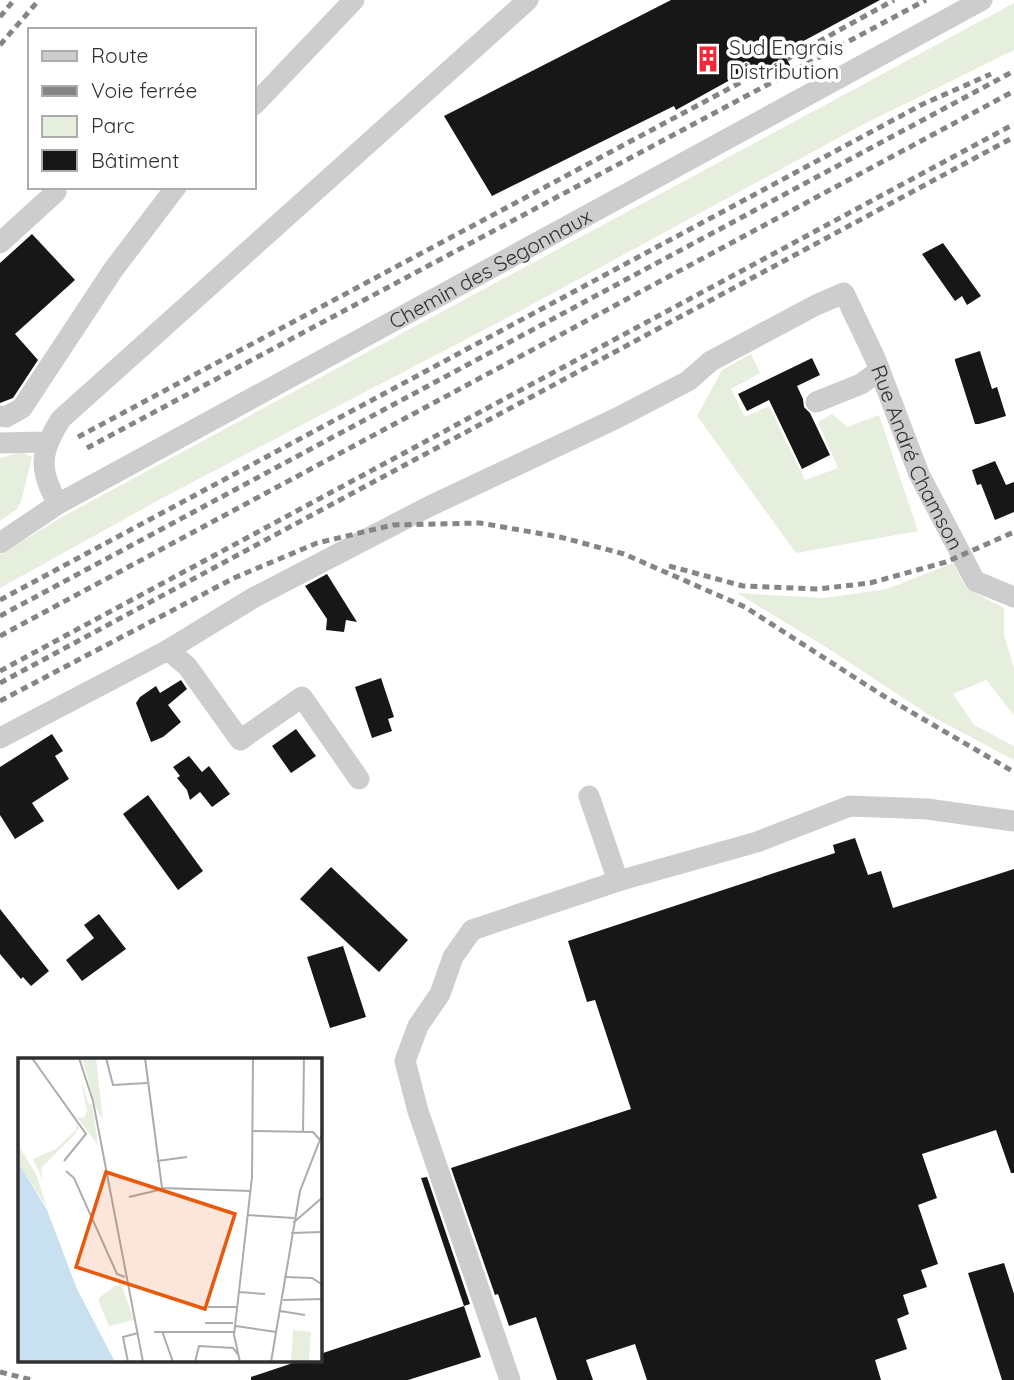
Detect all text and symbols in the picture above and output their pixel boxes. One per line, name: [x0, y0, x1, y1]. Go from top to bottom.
legend: [28, 28, 256, 189]
place label: Sud Engrais Distribution: [729, 34, 843, 84]
text: Route: [91, 42, 148, 68]
building icon: Sud Engrais Distribution: [693, 44, 723, 74]
text: Voie ferrée: [91, 77, 197, 103]
text: Parc: [91, 112, 135, 138]
text: Bâtiment: [91, 147, 179, 173]
street label: Chemin des Segonnaux: [384, 203, 596, 334]
street label: Rue André Chamson: [866, 361, 969, 554]
inset map: [18, 1058, 322, 1362]

